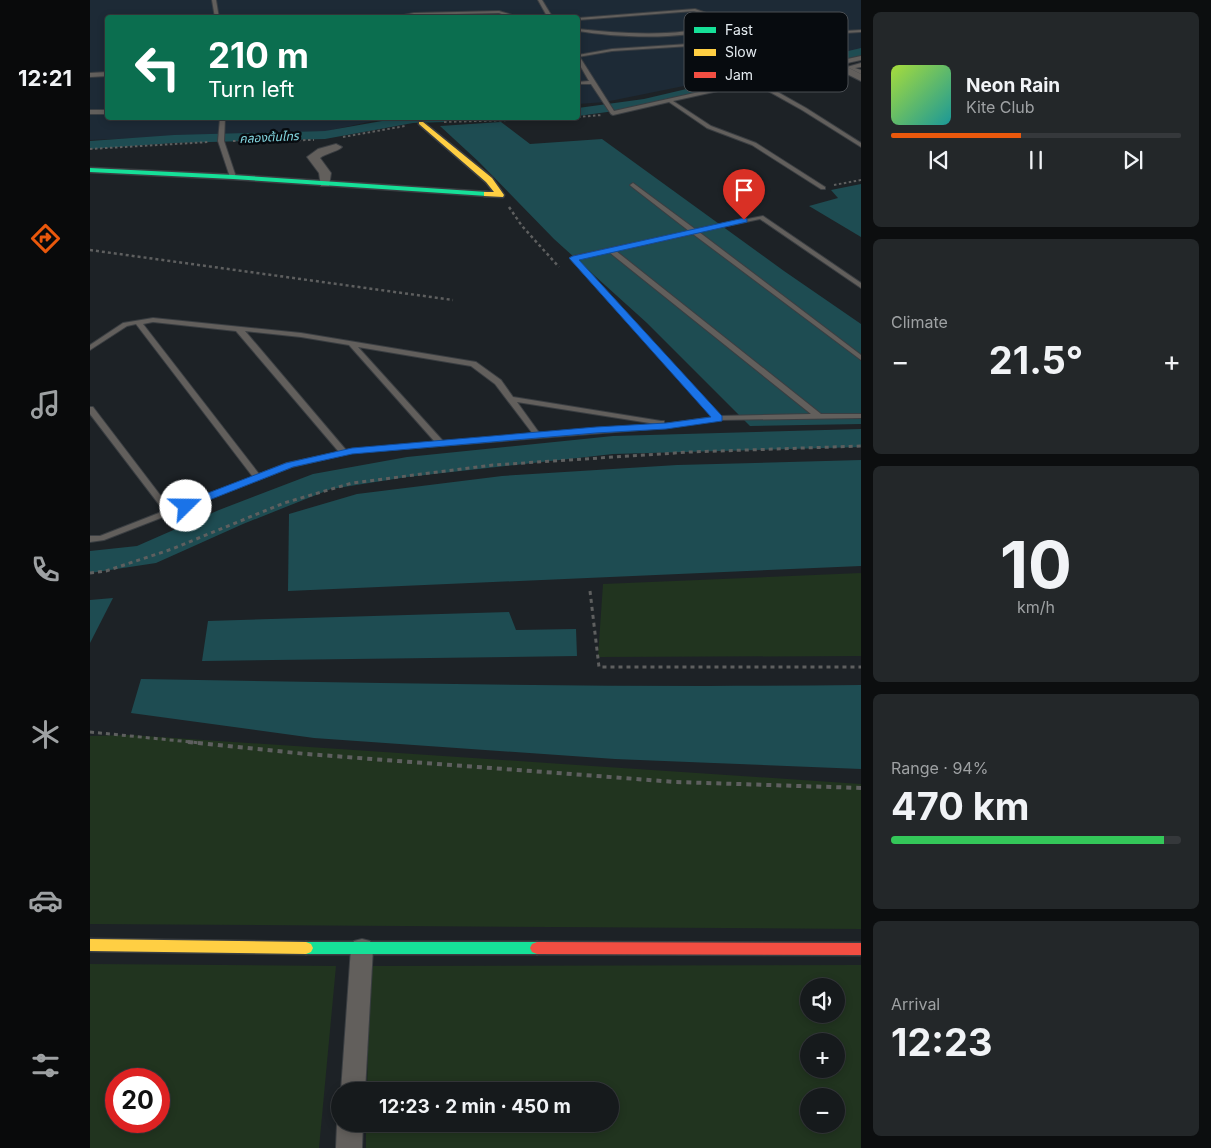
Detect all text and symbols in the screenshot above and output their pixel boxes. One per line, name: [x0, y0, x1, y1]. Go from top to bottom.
legend: [684, 12, 848, 92]
text: Fast: [725, 21, 753, 38]
text: 210 m: [208, 34, 309, 76]
icon: left: [125, 35, 190, 100]
text: Slow: [725, 43, 757, 60]
text: 12:21: [18, 65, 72, 91]
text: Jam: [725, 66, 753, 83]
text: Neon Rain: [966, 74, 1060, 97]
text: Turn left: [208, 76, 294, 102]
text: Kite Club: [966, 97, 1035, 117]
water label: คลองต้นไทร: [239, 128, 300, 146]
icon: previous: [925, 146, 953, 174]
icon: pause: [1022, 146, 1050, 174]
icon: next: [1119, 146, 1147, 174]
pin: [723, 169, 765, 220]
icon: arrive: [730, 176, 758, 204]
icon: directions: [28, 221, 63, 256]
text: Climate: [891, 312, 948, 332]
text: 21.5°: [989, 337, 1083, 383]
text: −: [891, 344, 910, 378]
text: +: [1162, 344, 1181, 378]
icon: music: [28, 387, 63, 422]
position arrow: [159, 479, 211, 531]
text: 10: [1000, 525, 1072, 604]
icon: phone: [28, 552, 63, 587]
text: km/h: [1017, 597, 1055, 617]
icon: climate: [28, 717, 63, 752]
text: Range · 94%: [891, 758, 988, 778]
text: 470 km: [891, 783, 1030, 829]
icon: car: [28, 883, 63, 918]
map controls: [800, 978, 845, 1133]
button: sound: [800, 978, 845, 1023]
text: Arrival: [891, 994, 940, 1014]
text: 12:23: [891, 1019, 992, 1065]
button: +: [800, 1033, 845, 1078]
icon: filters: [28, 1048, 63, 1083]
speed limit sign: 20: [105, 1068, 170, 1133]
button: −: [800, 1088, 845, 1133]
text: 12:23 · 2 min · 450 m: [379, 1095, 571, 1118]

